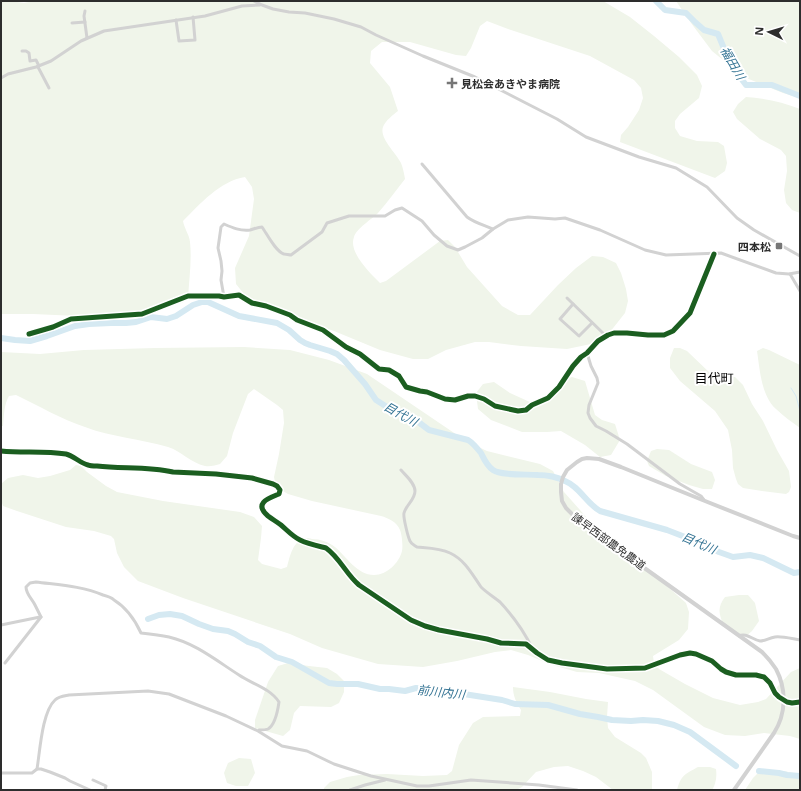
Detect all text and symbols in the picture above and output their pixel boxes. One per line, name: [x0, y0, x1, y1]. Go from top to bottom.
north arrow: [749, 12, 789, 52]
text: N: [751, 26, 766, 36]
water label: 福田川: [717, 43, 750, 85]
place label: 見松会あきやま病院: [461, 76, 560, 91]
marker: 見松会あきやま病院: [446, 77, 458, 89]
place label: 四本松: [738, 239, 771, 254]
marker: 四本松: [774, 241, 784, 251]
district label: 目代町: [694, 369, 734, 387]
water label: 目代川: [381, 398, 423, 431]
street label: 諫早西部農免農道: [569, 509, 649, 573]
water label: 目代川: [679, 528, 721, 559]
water label: 前川内川: [416, 681, 468, 703]

